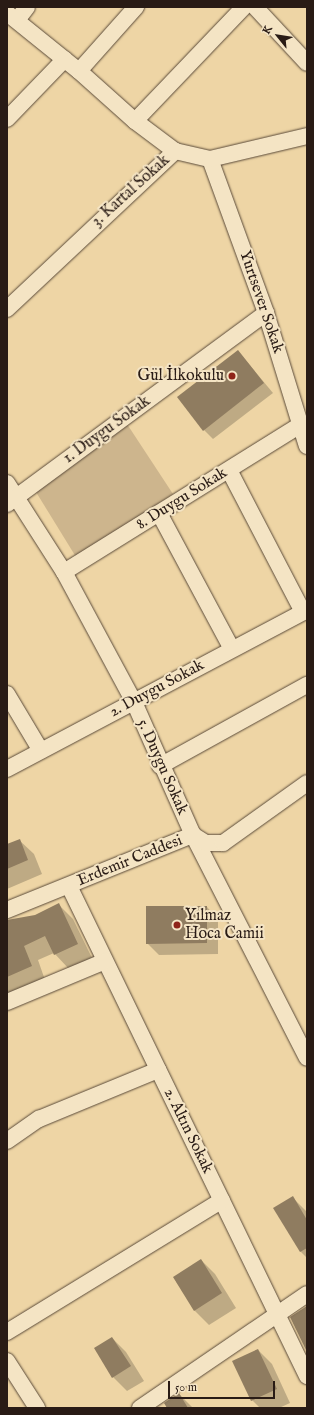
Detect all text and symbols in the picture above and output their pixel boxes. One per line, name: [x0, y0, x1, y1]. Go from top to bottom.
north arrow: [258, 16, 298, 56]
text: K: [260, 23, 276, 37]
street label: 3. Kartal Sokak: [88, 151, 174, 231]
street label: Yurtsever Sokak: [234, 248, 288, 356]
place label: Gül İlkokulu: [137, 366, 224, 386]
marker: Gül İlkokulu: [227, 371, 237, 381]
street label: 1. Duygu Sokak: [60, 392, 154, 468]
street label: 8. Duygu Sokak: [133, 464, 231, 534]
street label: 2. Duygu Sokak: [106, 656, 208, 722]
street label: 5. Duygu Sokak: [132, 716, 192, 818]
street label: Erdemir Caddesi: [75, 831, 185, 891]
place label: Yılmaz Hoca Camii: [185, 906, 264, 944]
marker: Yılmaz Hoca Camii: [172, 920, 182, 930]
street label: 2. Altın Sokak: [159, 1085, 217, 1177]
scale bar: [170, 1373, 277, 1399]
text: 50 m: [175, 1380, 197, 1395]

